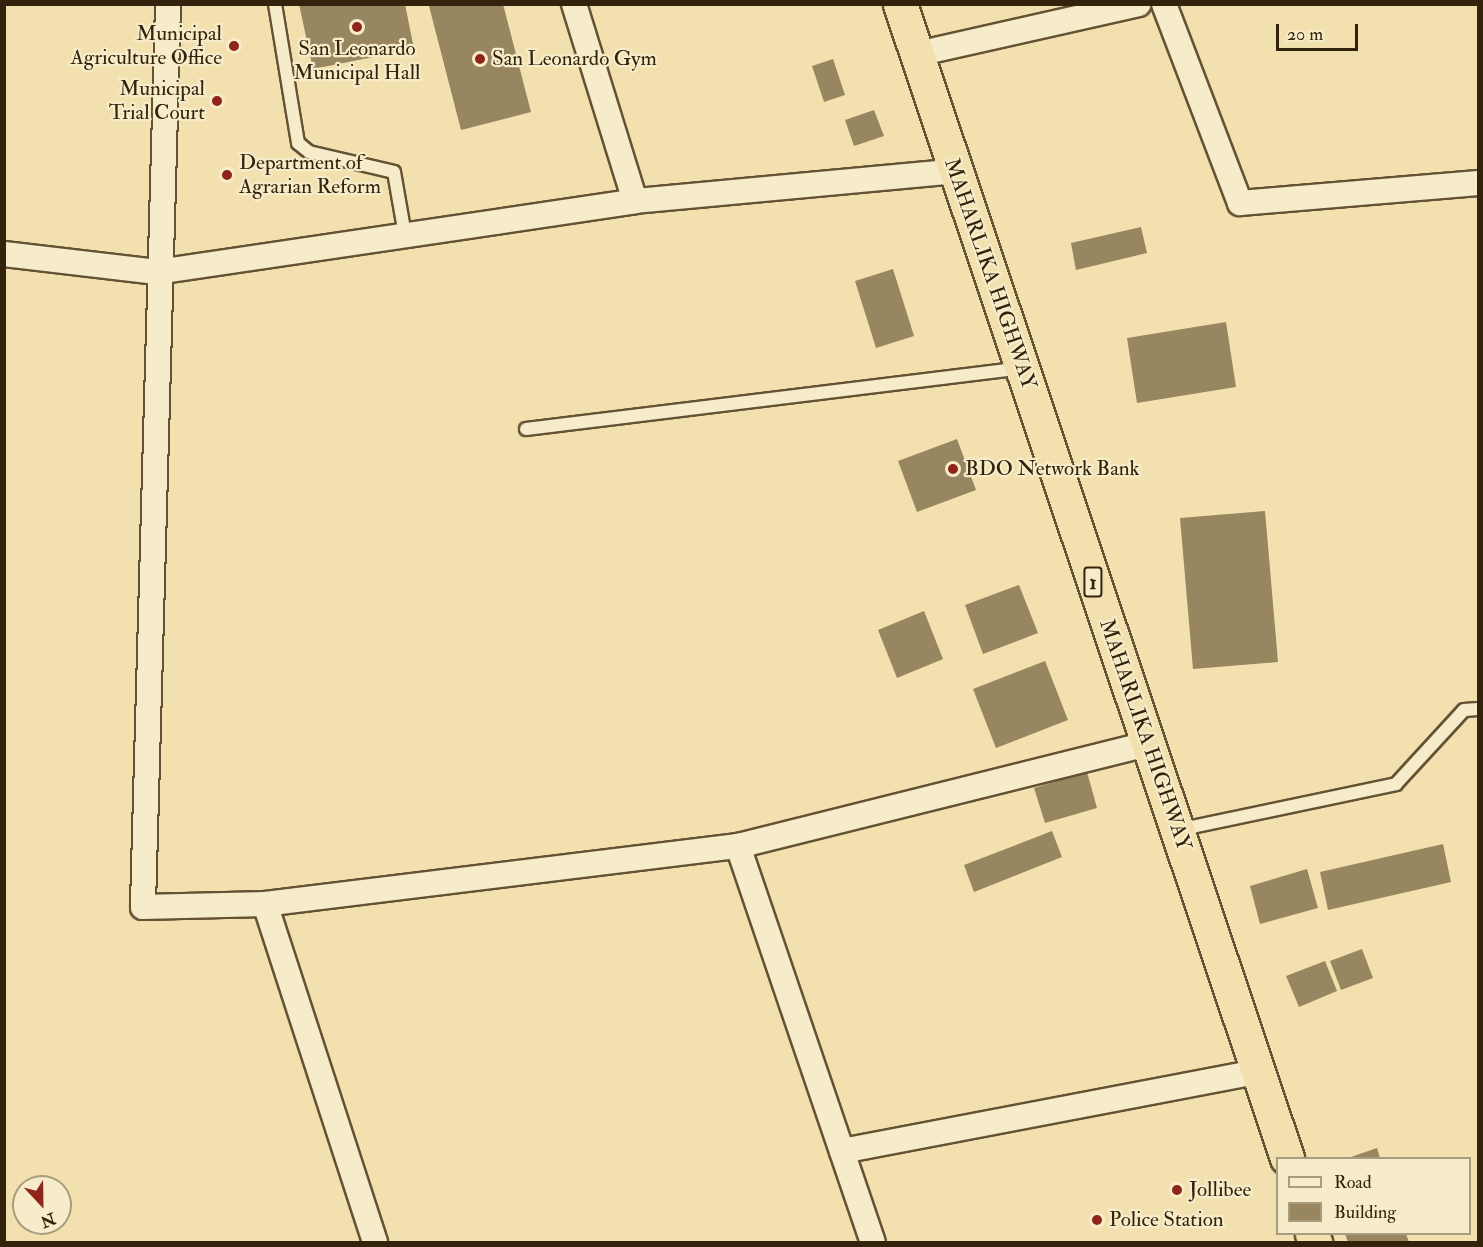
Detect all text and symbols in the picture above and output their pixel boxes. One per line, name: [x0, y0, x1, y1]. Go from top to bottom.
scale bar: [1279, 12, 1362, 50]
marker: San Leonardo Municipal Hall: [350, 20, 364, 34]
place label: Municipal Agriculture Office: [71, 21, 222, 71]
text: 20 m: [1287, 23, 1323, 46]
place label: San Leonardo Municipal Hall: [294, 36, 420, 86]
marker: Municipal Agriculture Office: [227, 39, 241, 53]
place label: San Leonardo Gym: [492, 46, 657, 72]
marker: San Leonardo Gym: [473, 52, 487, 66]
place label: Municipal Trial Court: [109, 76, 205, 126]
marker: Municipal Trial Court: [210, 94, 224, 108]
place label: Department of Agrarian Reform: [239, 150, 381, 200]
street label: MAHARLIKA HIGHWAY: [939, 155, 1041, 393]
marker: Department of Agrarian Reform: [220, 168, 234, 182]
place label: BDO Network Bank: [965, 456, 1140, 482]
marker: BDO Network Bank: [946, 462, 960, 476]
road number: 1: [1082, 565, 1104, 599]
street label: MAHARLIKA HIGHWAY: [1094, 616, 1196, 854]
legend: [1276, 1157, 1471, 1235]
text: Road: [1334, 1171, 1372, 1194]
north arrow: [12, 1175, 72, 1235]
place label: Jollibee: [1189, 1177, 1251, 1203]
marker: Jollibee: [1170, 1183, 1184, 1197]
text: Building: [1334, 1201, 1396, 1224]
place label: Police Station: [1109, 1207, 1224, 1233]
text: N: [38, 1208, 58, 1232]
marker: Police Station: [1090, 1213, 1104, 1227]

